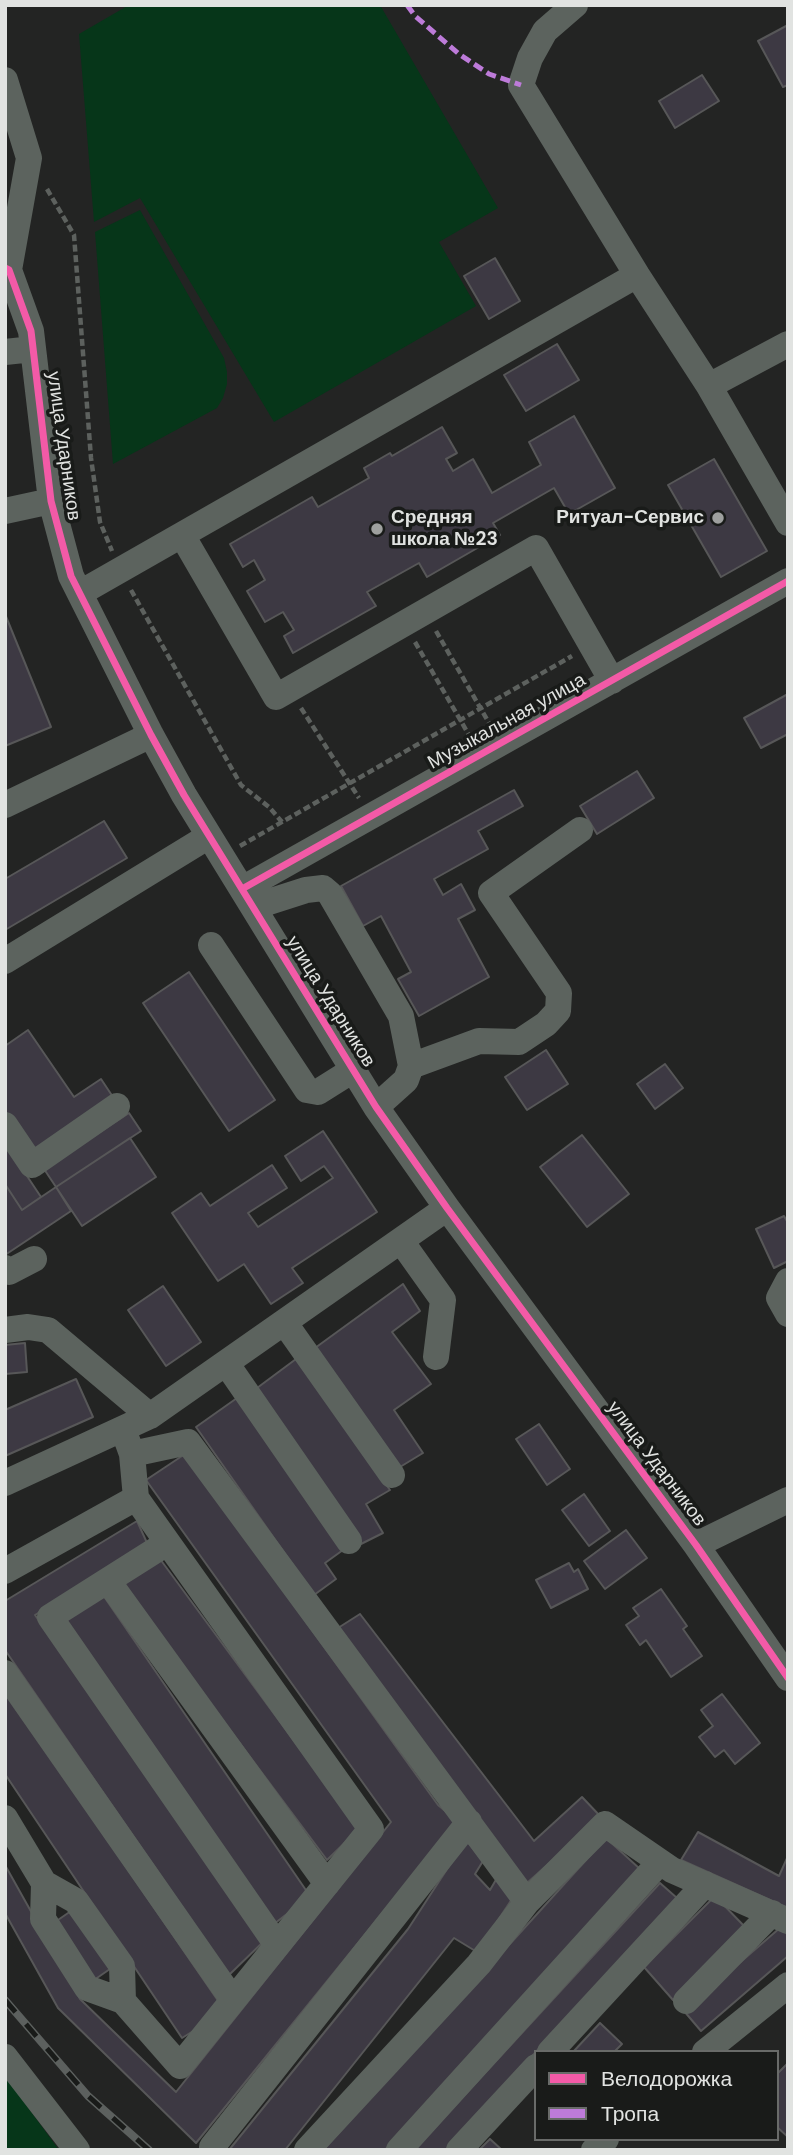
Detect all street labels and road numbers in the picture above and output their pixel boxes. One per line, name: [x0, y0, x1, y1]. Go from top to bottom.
street label: улица Ударников: [41, 370, 85, 522]
street label: Музыкальная улица: [424, 669, 590, 775]
street label: улица Ударников: [280, 932, 380, 1072]
street label: улица Ударников: [602, 1397, 710, 1531]

